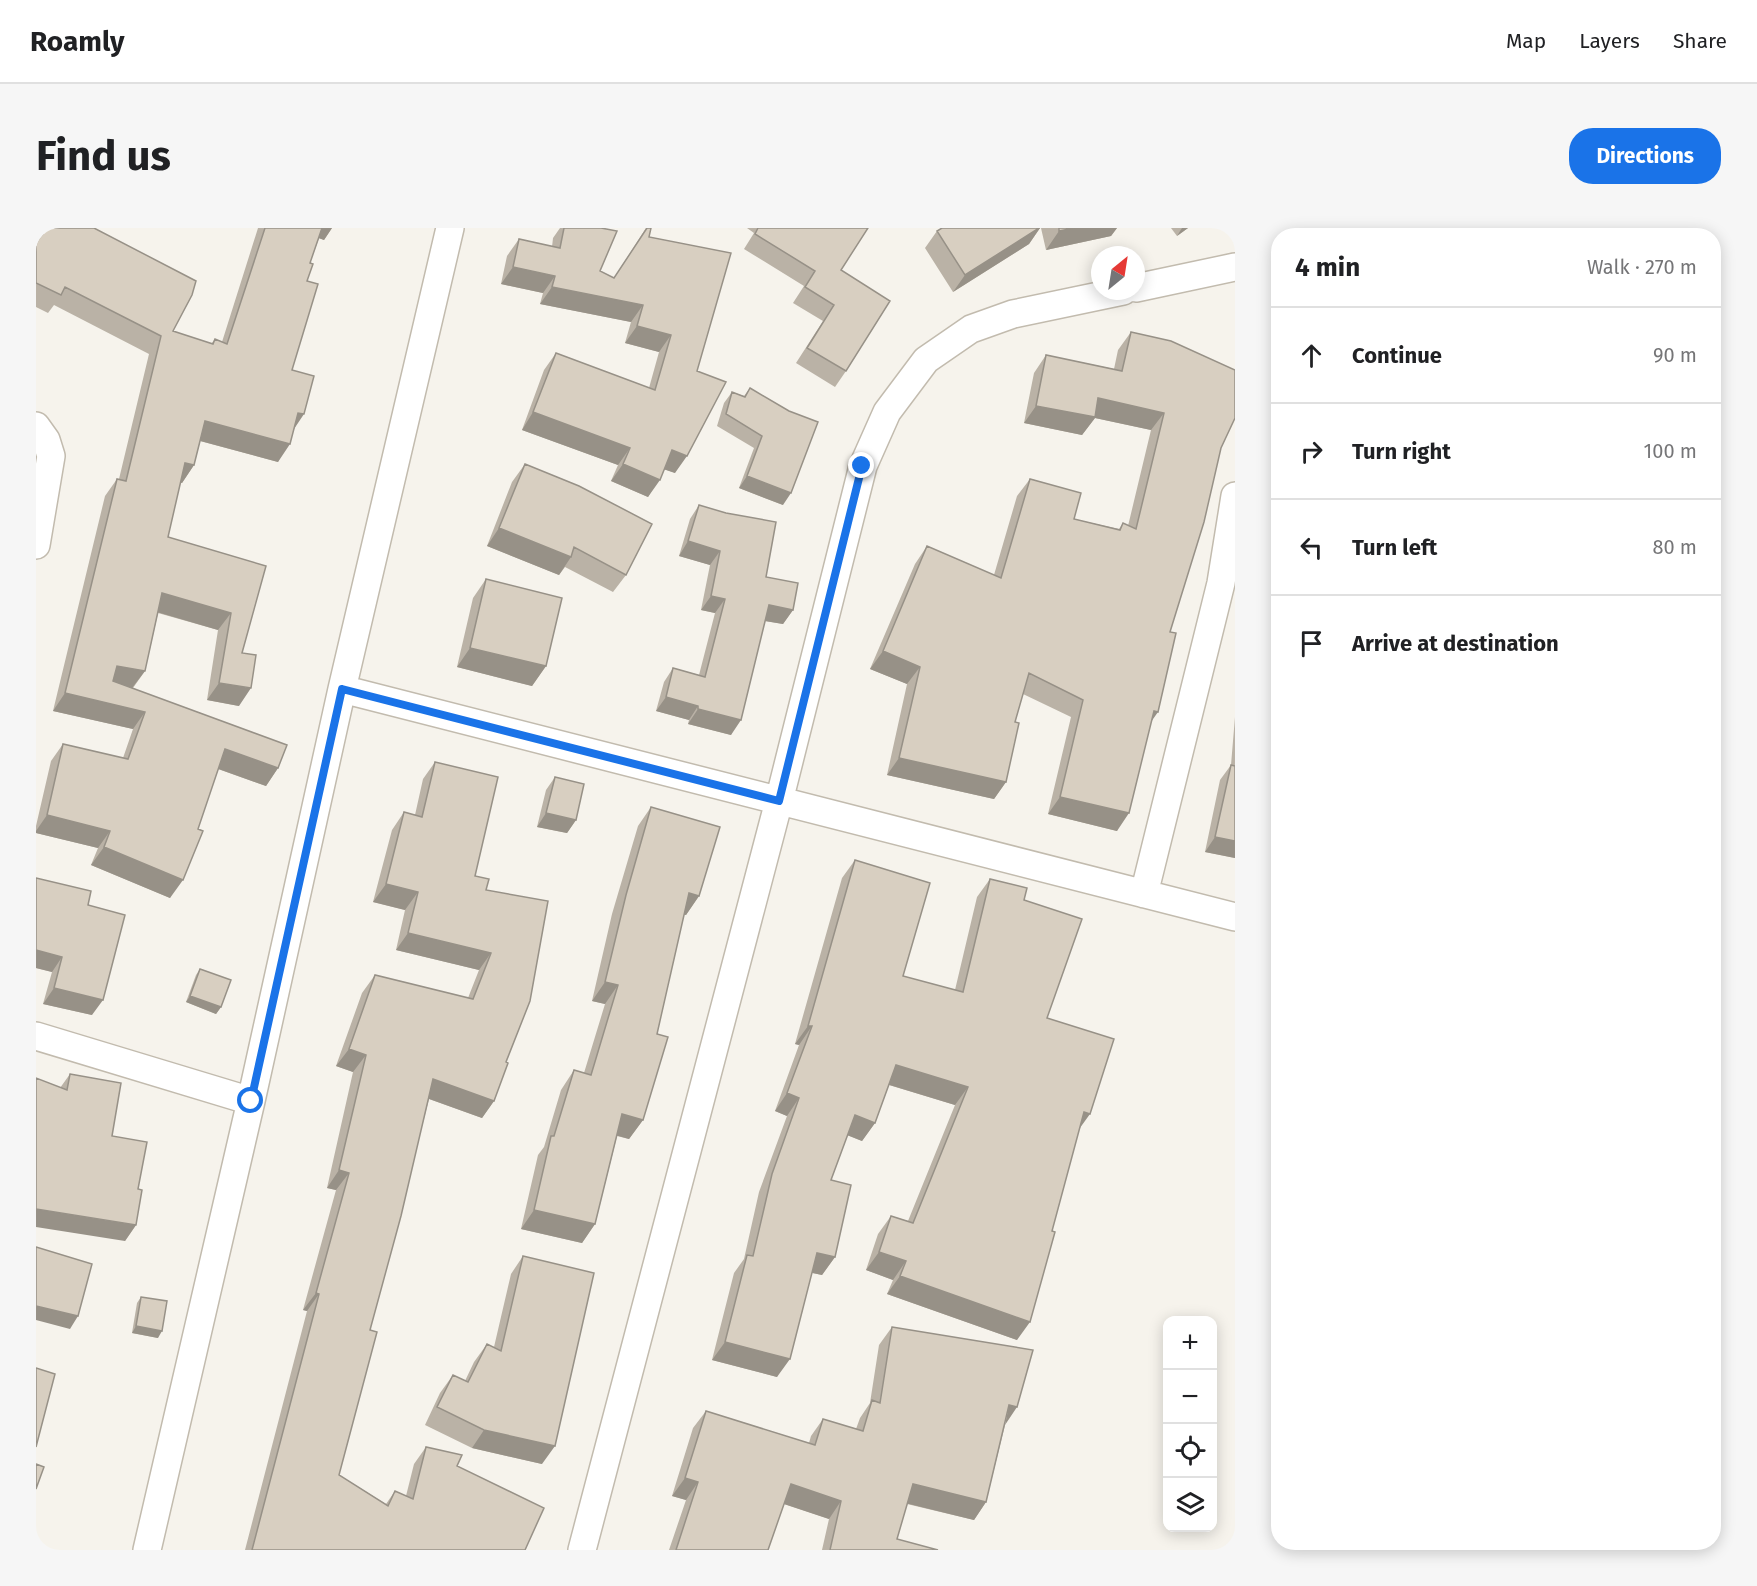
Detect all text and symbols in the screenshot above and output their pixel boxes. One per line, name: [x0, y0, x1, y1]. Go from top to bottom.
text: Roamly: [30, 25, 124, 58]
text: Map: [1506, 28, 1546, 54]
text: Layers: [1579, 28, 1640, 54]
text: Share: [1673, 28, 1727, 54]
button: Directions: [1569, 128, 1721, 184]
text: Find us: [36, 131, 171, 181]
north arrow: [1091, 246, 1145, 300]
text: 4 min: [1295, 252, 1360, 283]
text: Walk · 270 m: [1587, 255, 1697, 279]
icon: ahead: [1295, 339, 1328, 372]
text: Continue: [1352, 342, 1442, 369]
text: 90 m: [1653, 343, 1697, 367]
icon: right: [1295, 435, 1328, 468]
text: Turn right: [1352, 438, 1451, 465]
text: 100 m: [1644, 439, 1697, 463]
route end: [848, 452, 874, 478]
icon: left: [1295, 531, 1328, 564]
text: Turn left: [1352, 534, 1437, 561]
text: 80 m: [1652, 535, 1697, 559]
icon: arrive: [1295, 627, 1328, 660]
text: Arrive at destination: [1352, 630, 1559, 657]
route start: [237, 1087, 263, 1113]
map controls: [1163, 1316, 1217, 1532]
button: +: [1163, 1316, 1217, 1370]
button: −: [1163, 1370, 1217, 1424]
button: locate: [1163, 1424, 1217, 1478]
button: layers: [1163, 1478, 1217, 1532]

